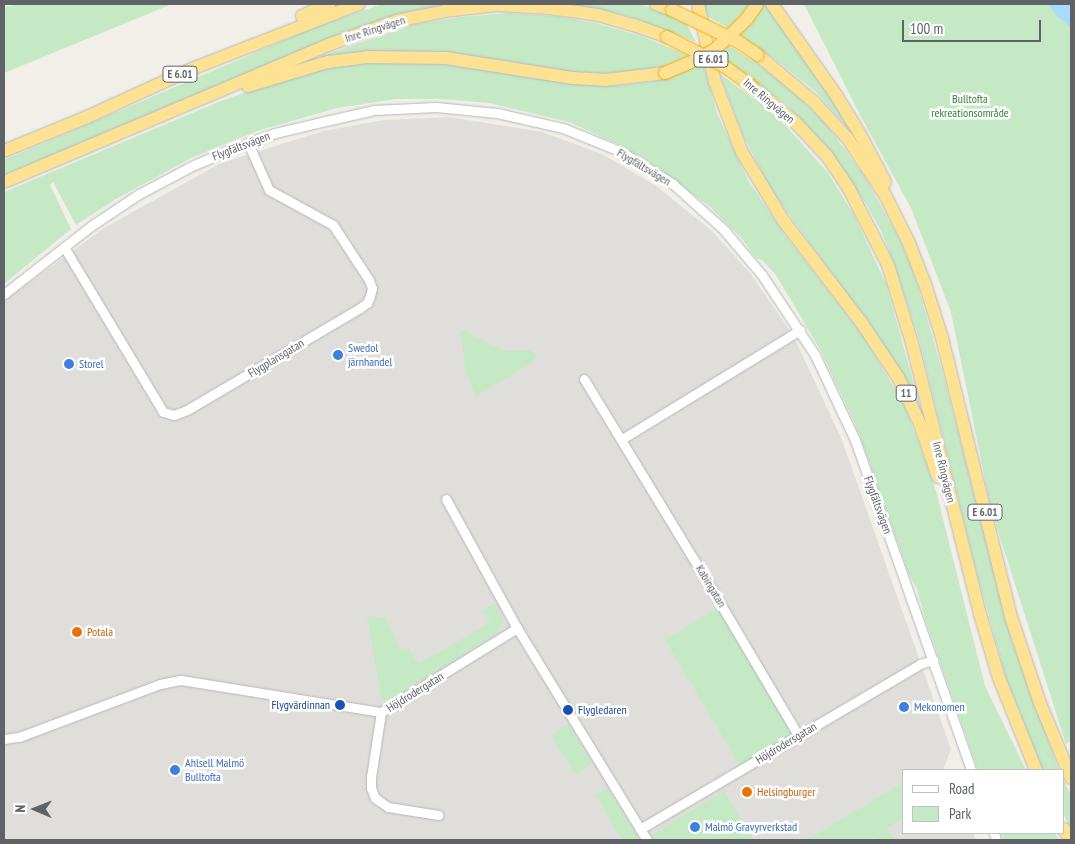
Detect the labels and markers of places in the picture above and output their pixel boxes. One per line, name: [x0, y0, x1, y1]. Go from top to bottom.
place label: Swedol järnhandel: [348, 341, 392, 369]
marker: Swedol järnhandel: [332, 349, 344, 361]
place label: Storel: [79, 357, 104, 371]
marker: Storel: [63, 358, 75, 370]
place label: Potala: [87, 625, 113, 639]
marker: Potala: [71, 626, 83, 638]
place label: Flygvärdinnan: [271, 698, 330, 712]
marker: Flygvärdinnan: [334, 699, 346, 711]
place label: Mekonomen: [914, 700, 965, 714]
marker: Mekonomen: [898, 701, 910, 713]
place label: Flygledaren: [578, 703, 627, 717]
marker: Flygledaren: [562, 704, 574, 716]
place label: Ahlsell Malmö Bulltofta: [185, 756, 244, 784]
marker: Ahlsell Malmö Bulltofta: [169, 764, 181, 776]
place label: Helsingburger: [757, 785, 815, 799]
marker: Helsingburger: [741, 786, 753, 798]
place label: Malmö Gravyrverkstad: [705, 820, 797, 834]
marker: Malmö Gravyrverkstad: [689, 821, 701, 833]

